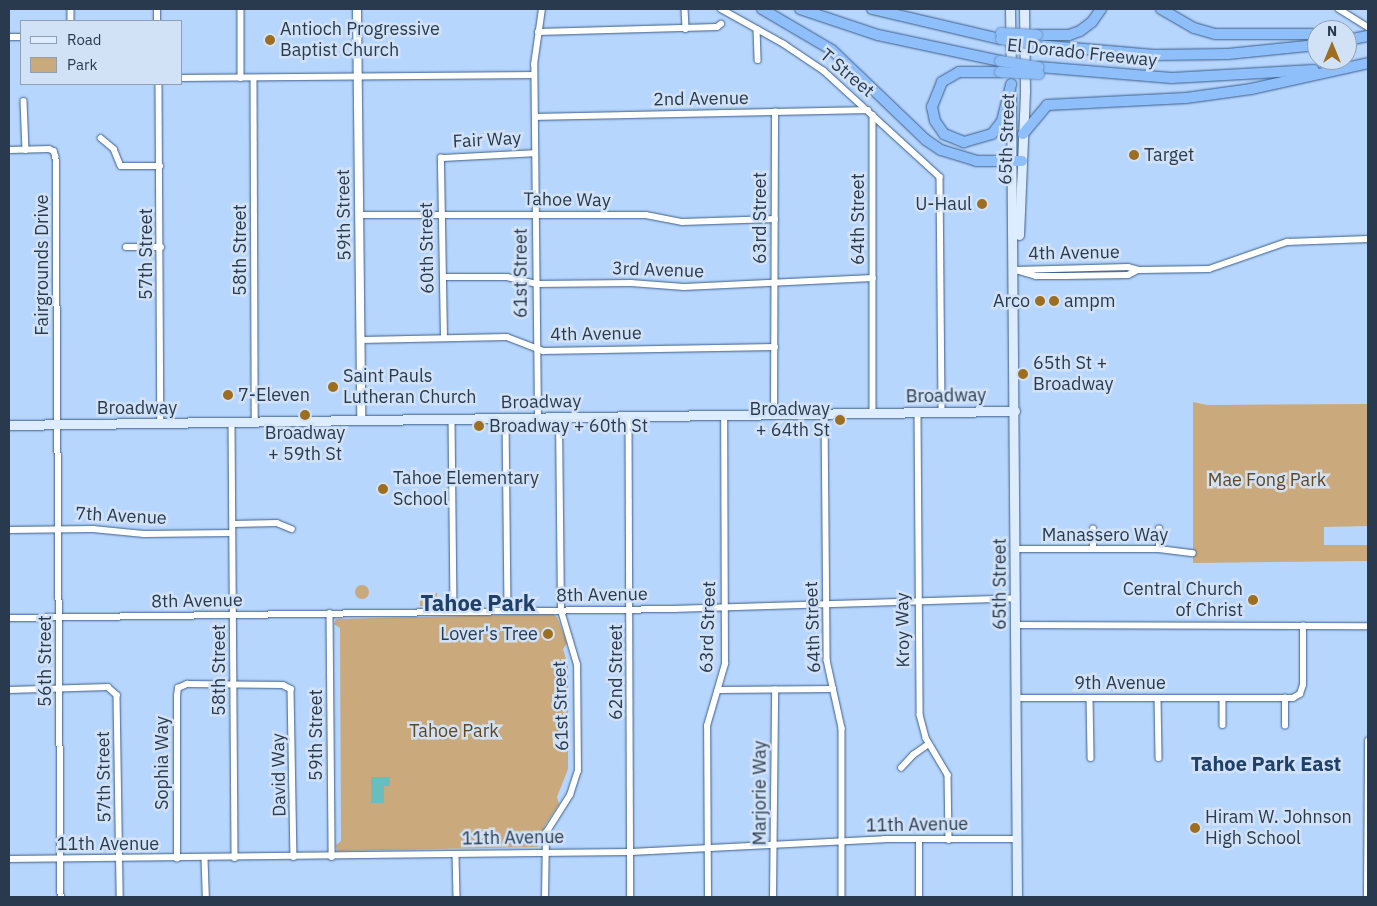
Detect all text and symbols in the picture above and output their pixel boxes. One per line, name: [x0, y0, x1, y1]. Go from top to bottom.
place label: Antioch Progressive Baptist Church: [280, 19, 440, 62]
legend: [20, 20, 182, 85]
north arrow: [1307, 20, 1357, 70]
text: N: [1327, 22, 1337, 40]
text: Road: [67, 30, 102, 49]
marker: Antioch Progressive Baptist Church: [264, 34, 276, 46]
street label: El Dorado Freeway: [1006, 34, 1158, 72]
street label: T Street: [816, 44, 878, 102]
text: Park: [67, 55, 97, 74]
street label: 2nd Avenue: [653, 87, 749, 111]
street label: 65th Street: [995, 93, 1019, 185]
street label: Fair Way: [452, 127, 522, 153]
place label: Target: [1144, 144, 1194, 166]
marker: Target: [1128, 149, 1140, 161]
street label: 59th Street: [332, 169, 356, 261]
street label: 63rd Street: [749, 172, 771, 264]
street label: 64th Street: [847, 173, 869, 265]
street label: Tahoe Way: [523, 188, 611, 212]
place label: U-Haul: [915, 193, 972, 215]
street label: Fairgrounds Drive: [31, 194, 53, 336]
marker: U-Haul: [976, 198, 988, 210]
street label: 60th Street: [415, 202, 439, 294]
street label: 58th Street: [229, 204, 251, 296]
street label: 57th Street: [135, 208, 157, 300]
street label: 61st Street: [510, 228, 532, 318]
street label: 4th Avenue: [1028, 241, 1120, 265]
street label: 3rd Avenue: [612, 258, 704, 282]
place label: Arco: [993, 290, 1030, 312]
place label: ampm: [1064, 290, 1115, 312]
marker: Arco: [1034, 295, 1046, 307]
marker: ampm: [1048, 295, 1060, 307]
street label: 4th Avenue: [550, 322, 642, 346]
place label: 65th St + Broadway: [1033, 353, 1114, 396]
place label: Saint Pauls Lutheran Church: [343, 366, 477, 408]
marker: 65th St + Broadway: [1017, 368, 1029, 380]
marker: Saint Pauls Lutheran Church: [327, 381, 339, 393]
place label: 7-Eleven: [238, 384, 310, 406]
street label: Broadway: [906, 384, 986, 408]
marker: 7-Eleven: [222, 389, 234, 401]
street label: Broadway: [501, 390, 581, 414]
street label: Broadway: [97, 397, 177, 419]
place label: Broadway + 64th St: [749, 399, 830, 442]
marker: Broadway + 59th St: [299, 409, 311, 421]
marker: Broadway + 64th St: [834, 414, 846, 426]
place label: Broadway + 60th St: [489, 415, 648, 437]
marker: Broadway + 60th St: [473, 420, 485, 432]
place label: Broadway + 59th St: [265, 423, 345, 466]
place label: Tahoe Elementary School: [393, 468, 539, 510]
park label: Mae Fong Park: [1208, 469, 1326, 491]
marker: Tahoe Elementary School: [377, 483, 389, 495]
street label: 7th Avenue: [75, 503, 167, 529]
street label: Manassero Way: [1042, 524, 1168, 546]
street label: 65th Street: [989, 538, 1011, 630]
place label: Central Church of Christ: [1123, 579, 1243, 622]
street label: 63rd Street: [696, 581, 720, 673]
street label: 64th Street: [801, 581, 825, 673]
street label: 8th Avenue: [556, 583, 648, 607]
street label: 8th Avenue: [151, 589, 243, 613]
district label: Tahoe Park: [420, 590, 536, 616]
street label: Kroy Way: [892, 592, 914, 668]
marker: Central Church of Christ: [1247, 594, 1259, 606]
street label: 56th Street: [34, 615, 56, 707]
place label: Lover's Tree: [440, 623, 538, 645]
street label: 58th Street: [208, 624, 230, 716]
street label: 62nd Street: [605, 624, 627, 720]
marker: Lover's Tree: [542, 628, 554, 640]
street label: 61st Street: [549, 661, 573, 751]
street label: 9th Avenue: [1074, 672, 1166, 694]
street label: 59th Street: [305, 689, 327, 781]
street label: Sophia Way: [151, 716, 173, 810]
park label: Tahoe Park: [409, 720, 499, 742]
street label: 57th Street: [92, 731, 116, 823]
street label: David Way: [267, 733, 291, 817]
street label: Marjorie Way: [749, 740, 771, 846]
district label: Tahoe Park East: [1191, 751, 1341, 775]
place label: Hiram W. Johnson High School: [1205, 807, 1352, 850]
street label: 11th Avenue: [866, 813, 968, 837]
marker: Hiram W. Johnson High School: [1189, 822, 1201, 834]
street label: 11th Avenue: [462, 826, 564, 850]
street label: 11th Avenue: [57, 833, 159, 855]

